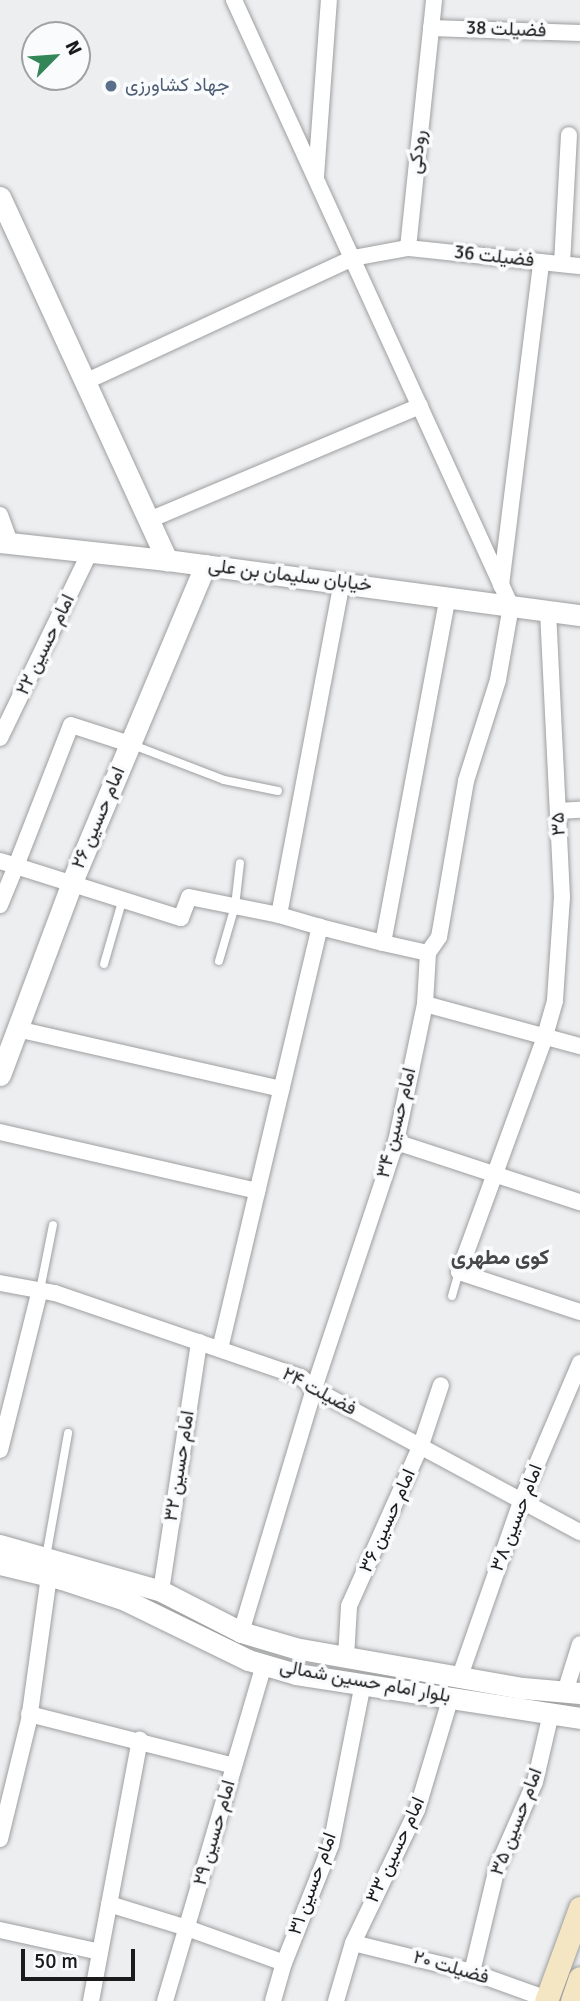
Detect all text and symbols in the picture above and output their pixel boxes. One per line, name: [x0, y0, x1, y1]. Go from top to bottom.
street label: فضیلت 38: [465, 17, 547, 43]
north arrow: [21, 21, 91, 91]
text: N: [60, 37, 87, 59]
place label: جهاد کشاورزی: [125, 75, 229, 97]
marker: جهاد کشاورزی: [103, 78, 119, 94]
street label: رودکی: [404, 129, 432, 175]
street label: فضیلت 36: [453, 241, 535, 273]
street label: خیابان سلیمان بن علی: [207, 555, 373, 597]
street label: امام حسین ۲۲: [12, 591, 80, 699]
street label: امام حسین ۲۶: [67, 764, 131, 872]
street label: ۳۵: [547, 812, 571, 836]
street label: امام حسین ۳۴: [372, 1066, 422, 1180]
district label: کوی مطهری: [451, 1244, 549, 1270]
street label: فضیلت ۲۴: [278, 1363, 360, 1421]
street label: امام حسین ۳۲: [160, 1409, 200, 1523]
street label: امام حسین ۳۸: [486, 1461, 548, 1575]
street label: امام حسین ۳۶: [355, 1466, 421, 1576]
street label: بلوار امام حسین شمالی: [278, 1656, 452, 1708]
street label: امام حسین ۳۵: [486, 1765, 548, 1879]
street label: امام حسین ۲۹: [189, 1778, 241, 1888]
street label: امام حسین ۳۳: [362, 1793, 430, 1907]
street label: امام حسین ۳۱: [284, 1830, 342, 1938]
scale bar: [24, 1934, 138, 1978]
street label: فضیلت ۲۰: [410, 1946, 492, 1990]
text: 50 m: [34, 1948, 78, 1974]

